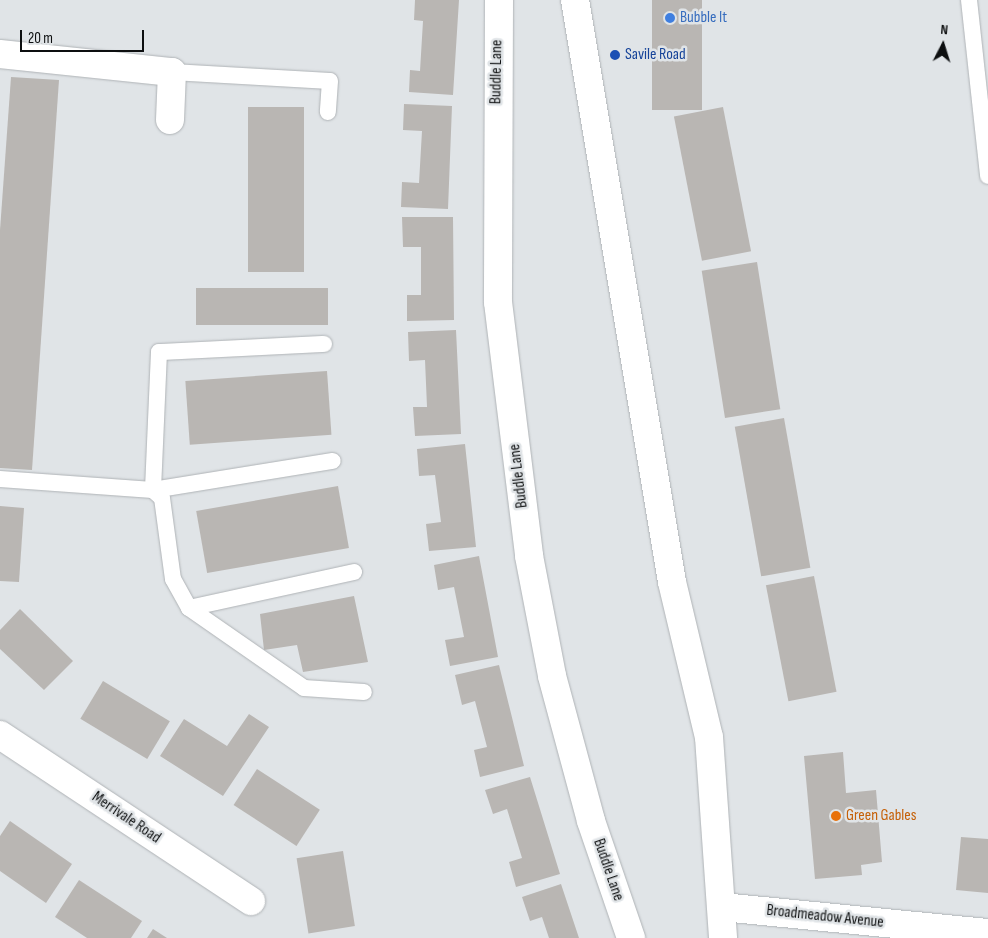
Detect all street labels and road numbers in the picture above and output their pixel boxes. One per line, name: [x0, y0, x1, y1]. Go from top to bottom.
street label: Buddle Lane: [487, 40, 507, 104]
street label: Buddle Lane: [506, 443, 532, 509]
street label: Merrivale Road: [88, 788, 164, 848]
street label: Buddle Lane: [588, 836, 628, 904]
street label: Broadmeadow Avenue: [765, 901, 885, 933]

